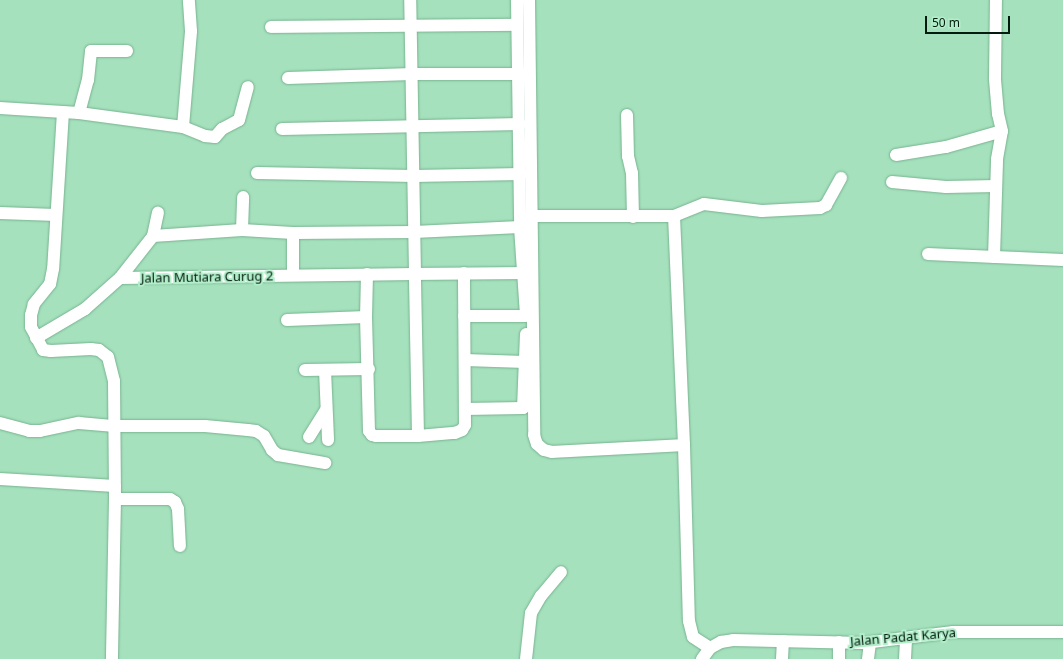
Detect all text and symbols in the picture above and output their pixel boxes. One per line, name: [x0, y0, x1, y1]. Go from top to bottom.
scale bar: [927, 8, 1012, 34]
text: 50 m: [932, 14, 960, 31]
street label: Jalan Mutiara Curug 2: [141, 268, 273, 286]
street label: Jalan Padat Karya: [849, 625, 957, 649]

